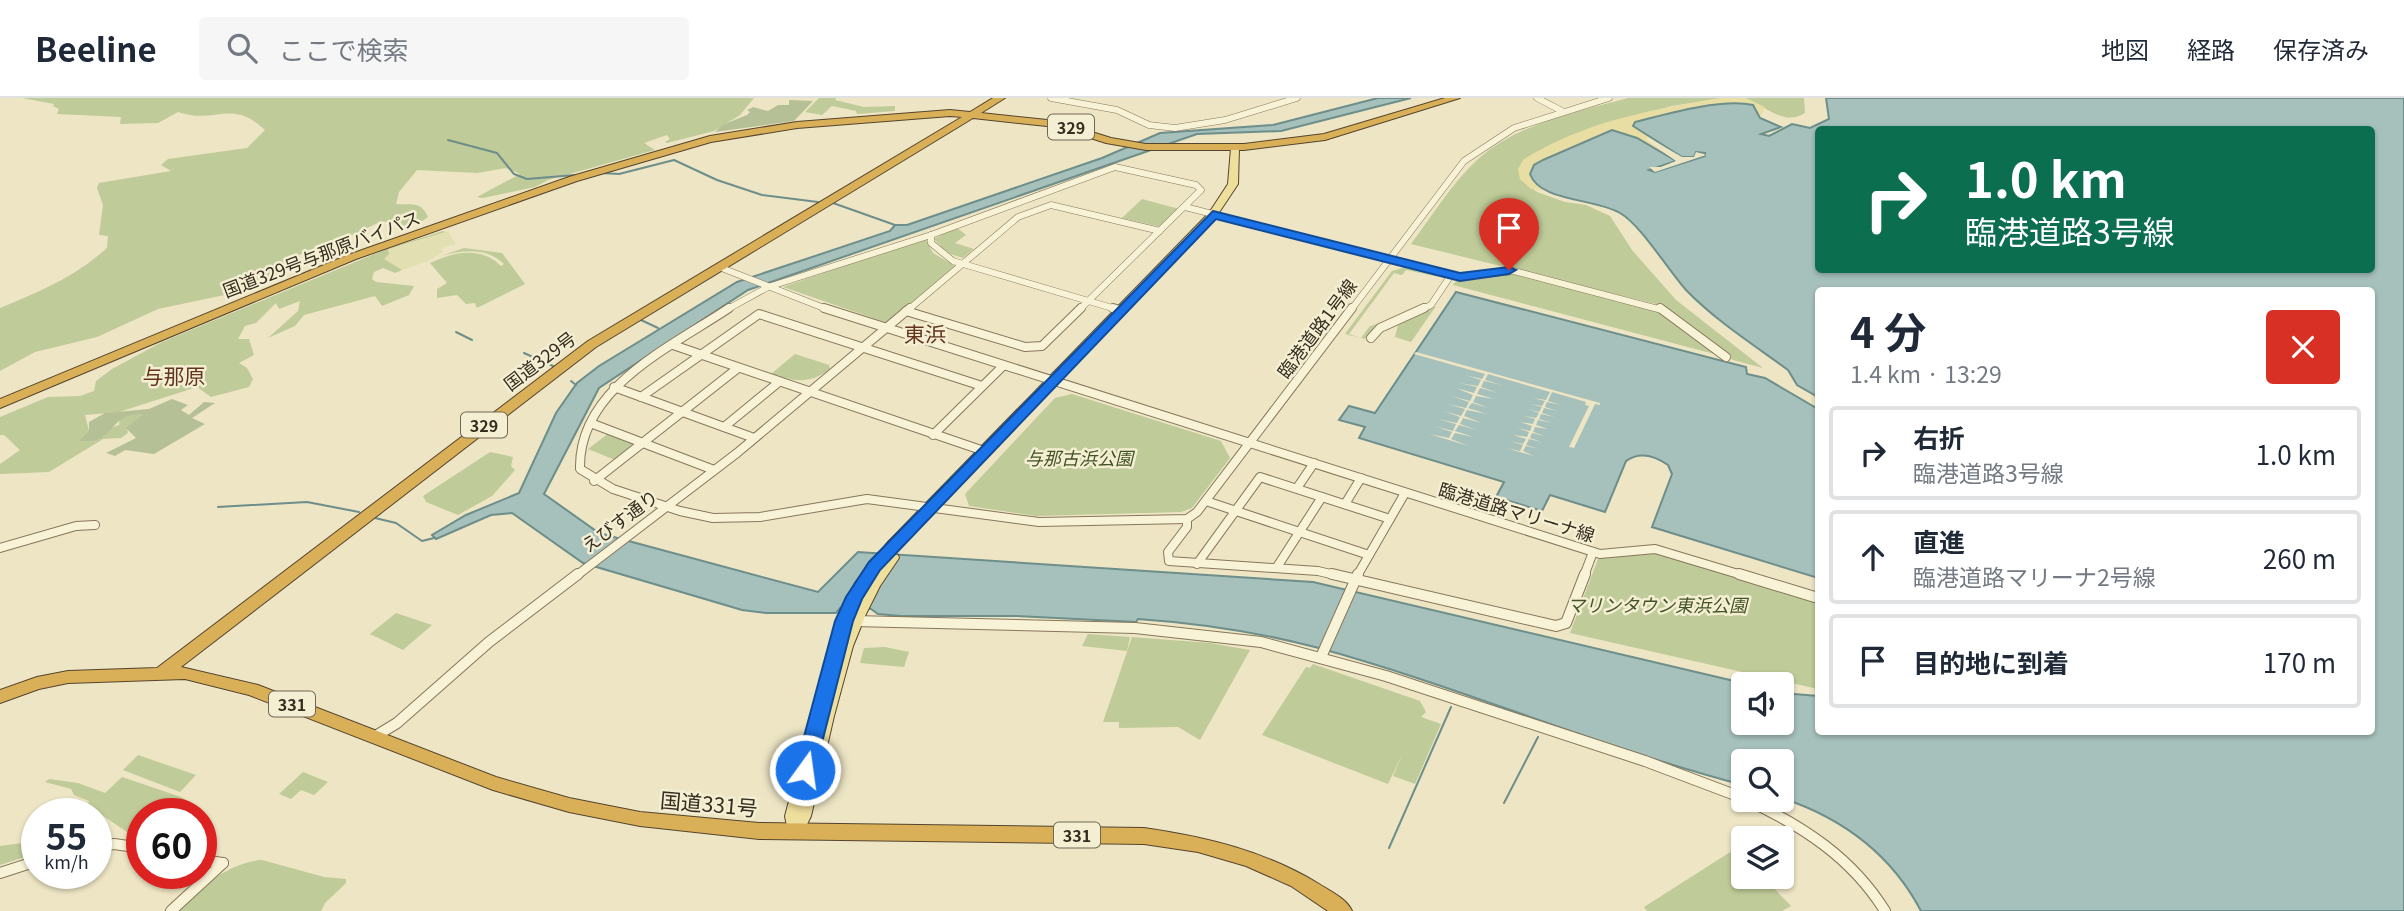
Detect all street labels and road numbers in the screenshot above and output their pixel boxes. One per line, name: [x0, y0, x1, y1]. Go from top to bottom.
road number: 329: [1048, 115, 1094, 140]
street label: 国道329号与那原バイパス: [218, 203, 424, 303]
street label: 臨港道路1号線: [1270, 273, 1362, 383]
street label: 国道329号: [498, 324, 580, 396]
road number: 329: [461, 412, 507, 438]
street label: 臨港道路マリーナ線: [1436, 475, 1598, 547]
street label: えびす通り: [575, 483, 663, 557]
road number: 331: [269, 692, 315, 716]
street label: 国道331号: [659, 784, 759, 822]
road number: 331: [1054, 822, 1100, 848]

